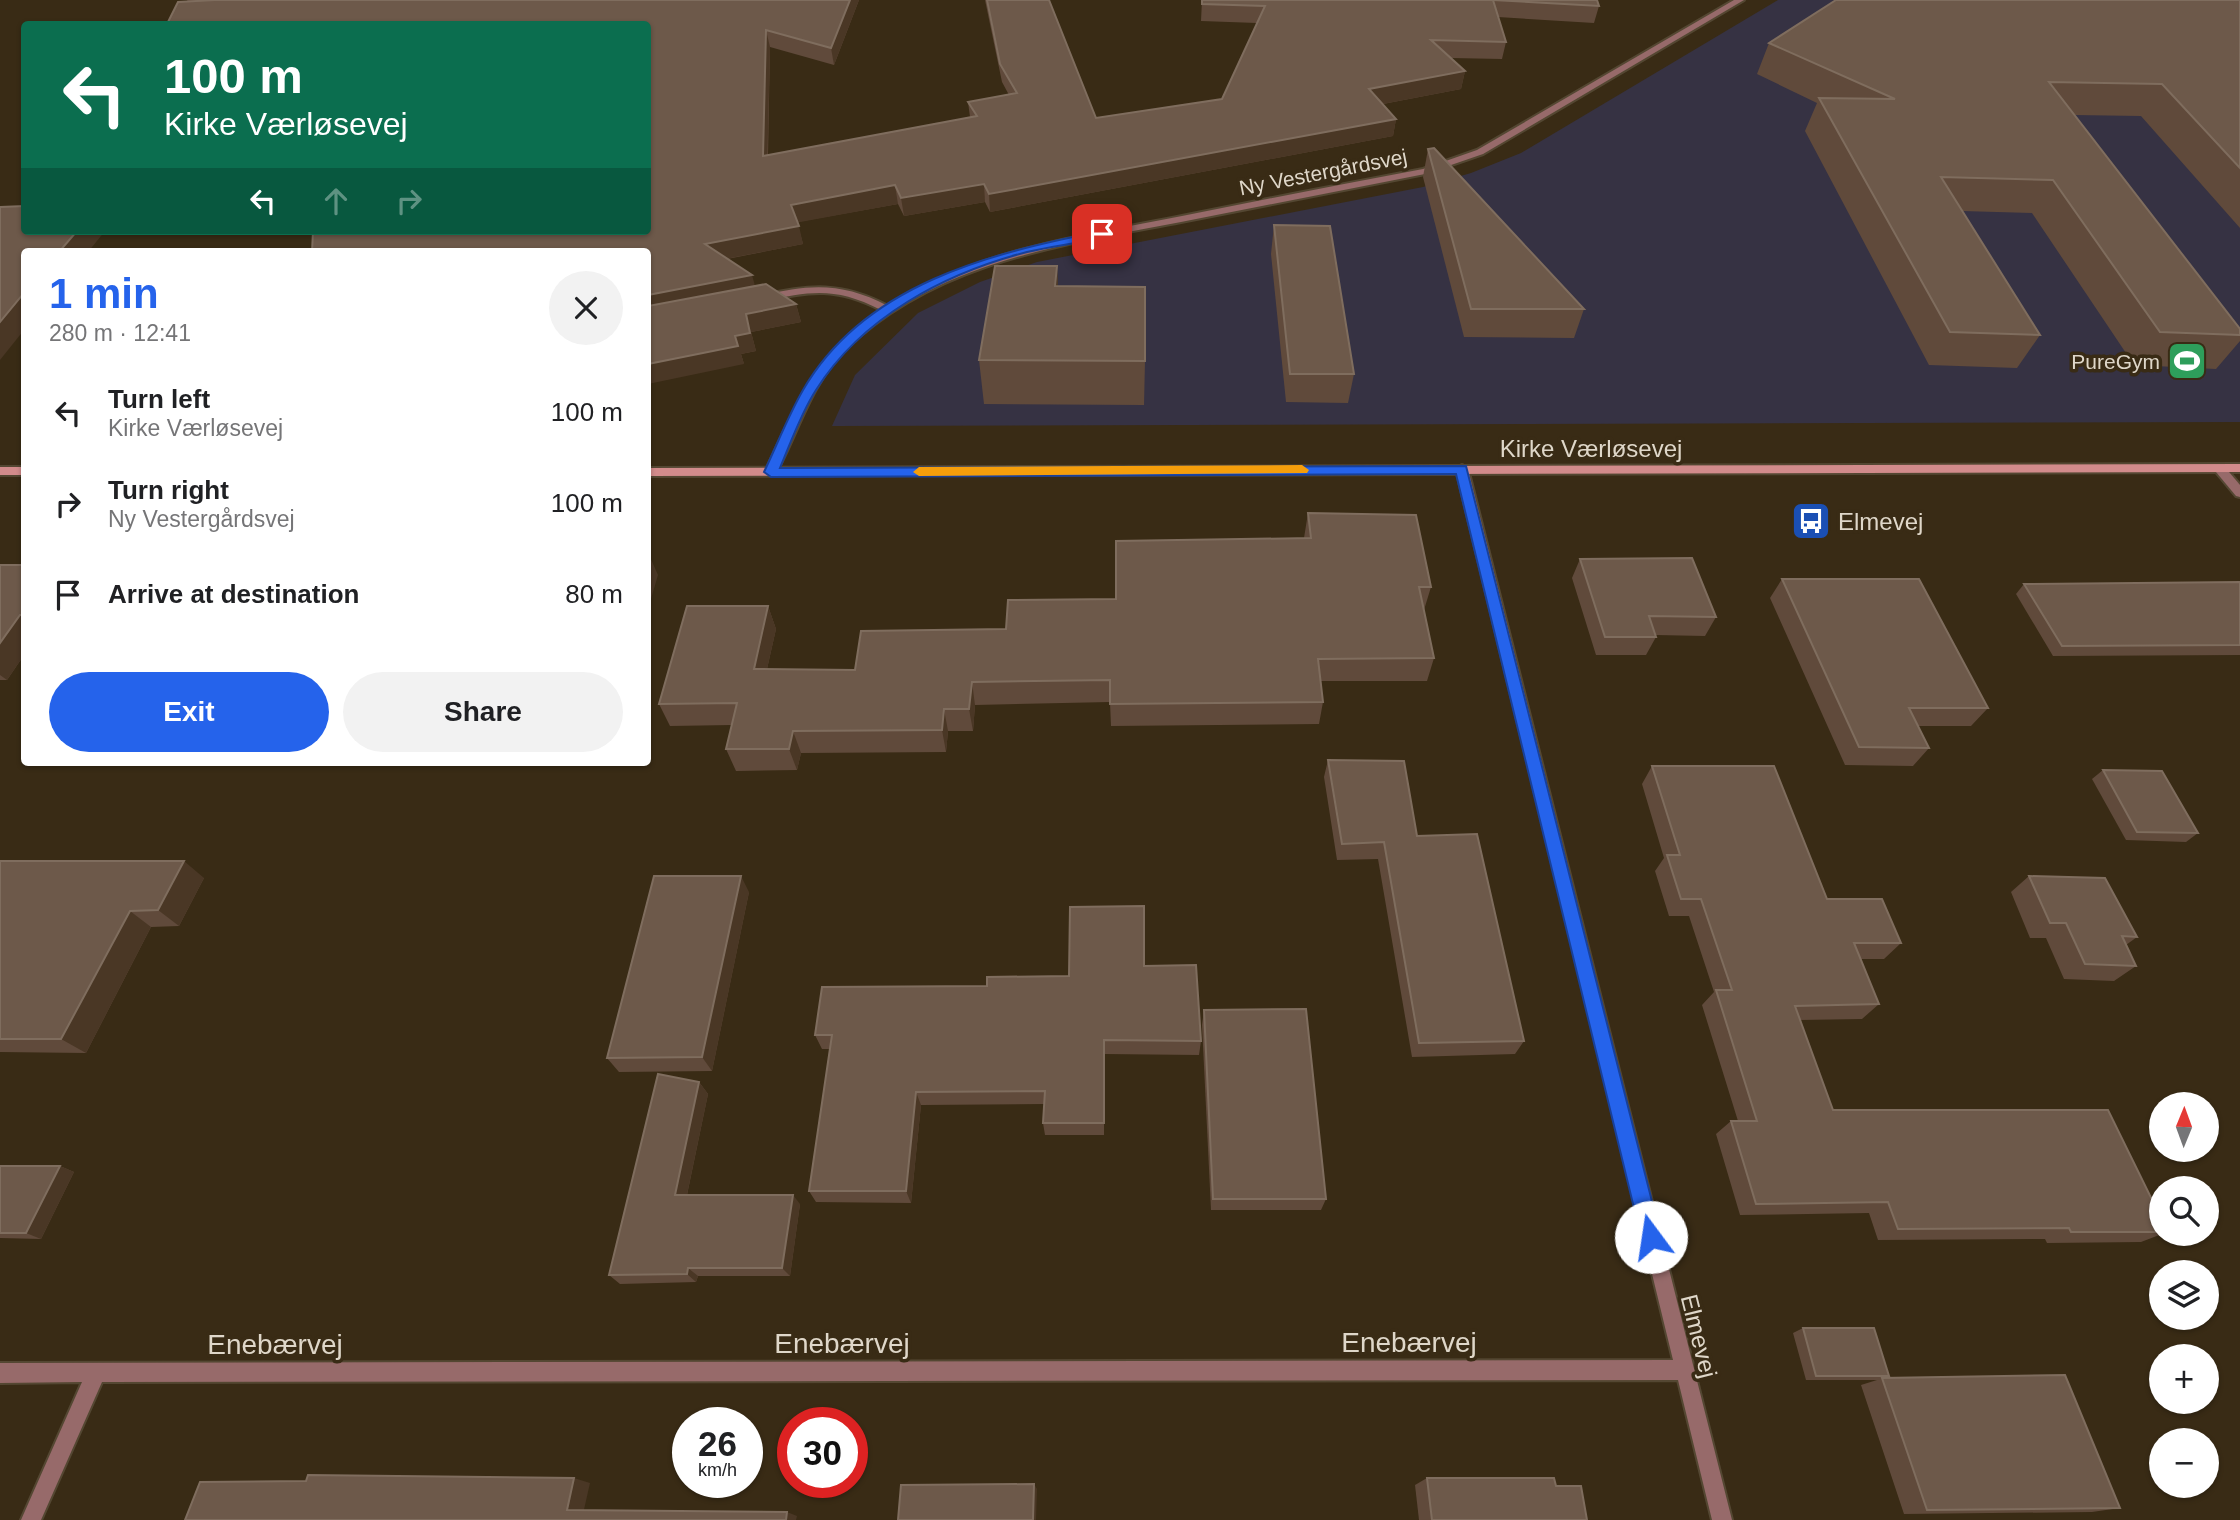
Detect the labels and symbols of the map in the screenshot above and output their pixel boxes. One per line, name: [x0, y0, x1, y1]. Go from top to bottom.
street label: Ny Vestergårdsvej: [1237, 144, 1409, 200]
pin: [1072, 204, 1132, 264]
sports icon: PureGym: [2166, 340, 2208, 382]
place label: PureGym: [2071, 350, 2160, 373]
street label: Kirke Værløsevej: [1500, 435, 1682, 462]
bus stop icon: Elmevej: [1790, 500, 1832, 542]
place label: Elmevej: [1838, 508, 1923, 535]
north arrow: [2149, 1092, 2219, 1162]
position arrow: [1614, 1200, 1688, 1274]
street label: Elmevej: [1676, 1291, 1722, 1381]
street label: Enebærvej: [1341, 1327, 1477, 1358]
street label: Enebærvej: [774, 1328, 910, 1359]
street label: Enebærvej: [207, 1329, 343, 1360]
speed limit sign: 30: [777, 1407, 868, 1498]

